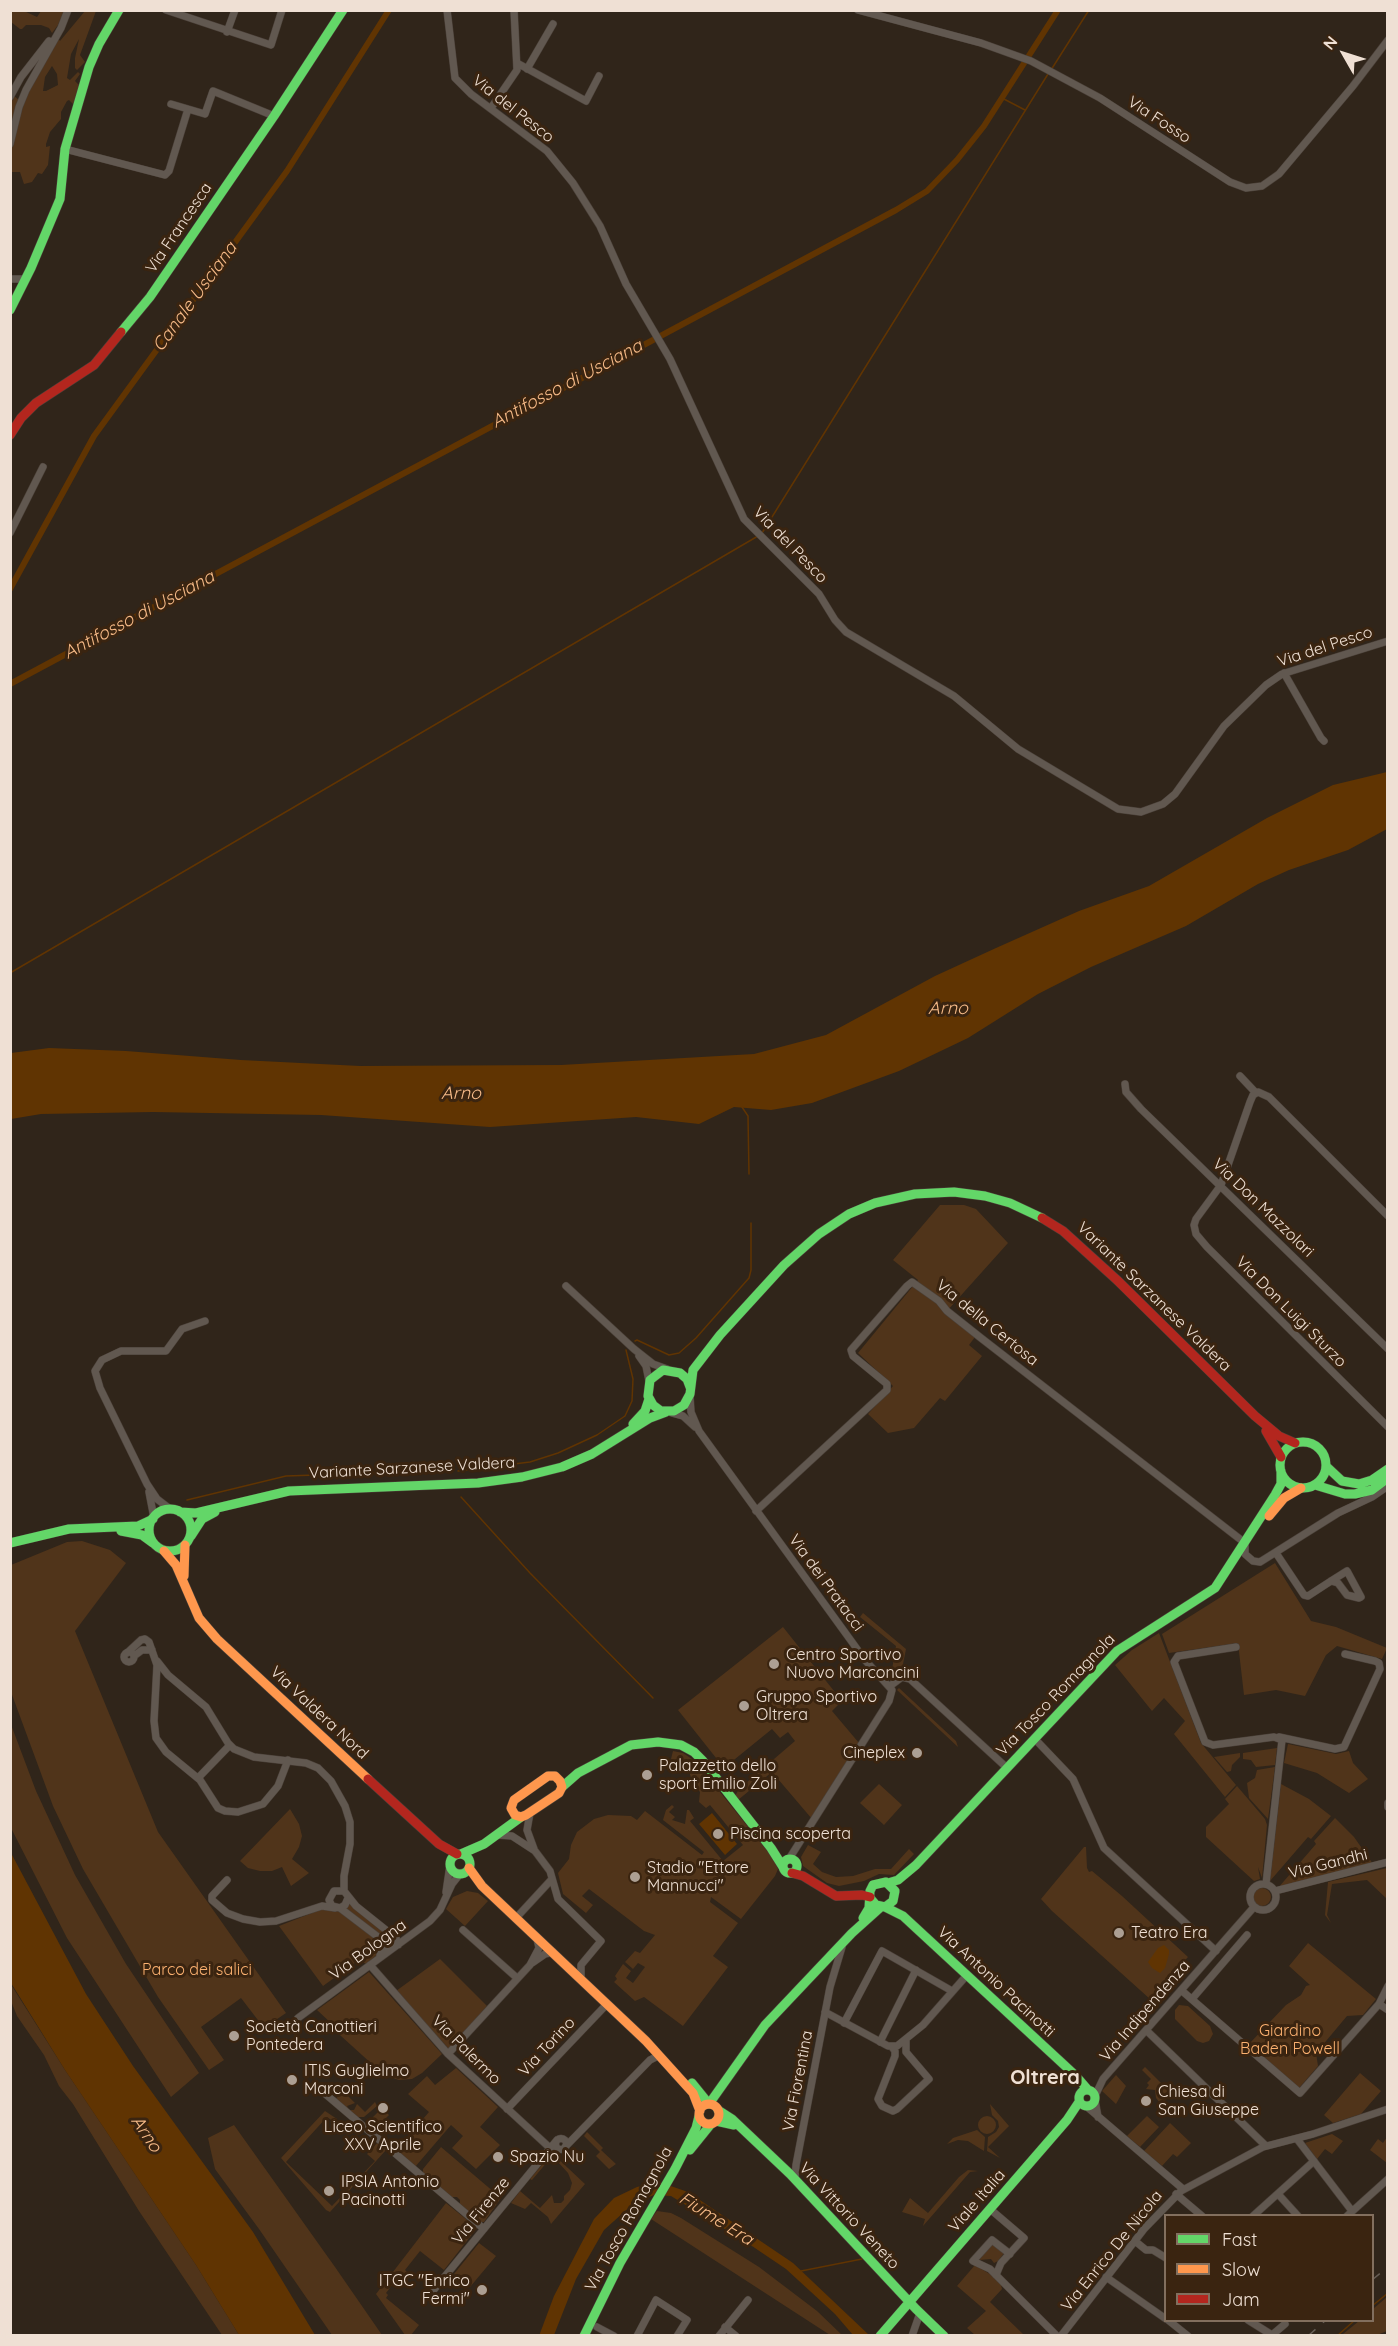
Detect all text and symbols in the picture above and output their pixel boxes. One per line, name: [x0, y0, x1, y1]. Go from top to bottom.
north arrow: [1314, 24, 1374, 84]
text: N: [1319, 32, 1341, 54]
street label: Via del Pesco: [468, 71, 558, 147]
street label: Via Fosso: [1124, 93, 1194, 147]
street label: Via Francesca: [142, 179, 216, 277]
water label: Canale Usciana: [148, 238, 242, 356]
water label: Antifosso di Usciana: [488, 335, 646, 433]
street label: Via del Pesco: [749, 503, 831, 587]
water label: Antifosso di Usciana: [60, 566, 218, 664]
street label: Via del Pesco: [1275, 623, 1375, 671]
water label: Arno: [928, 998, 968, 1020]
water label: Arno: [441, 1083, 481, 1105]
street label: Via Don Mazzolari: [1208, 1155, 1318, 1261]
street label: Variante Sarzanese Valdera: [1073, 1218, 1235, 1376]
street label: Via Don Luigi Sturzo: [1232, 1253, 1350, 1371]
street label: Via della Certosa: [932, 1276, 1042, 1370]
street label: Variante Sarzanese Valdera: [308, 1453, 516, 1483]
street label: Via dei Pratacci: [784, 1531, 868, 1635]
street label: Via Tosco Romagnola: [993, 1630, 1119, 1760]
place label: Centro Sportivo Nuovo Marconcini: [786, 1645, 919, 1683]
marker: Centro Sportivo Nuovo Marconcini: [767, 1657, 781, 1671]
street label: Via Valdera Nord: [266, 1663, 372, 1763]
place label: Gruppo Sportivo Oltrera: [756, 1687, 877, 1725]
marker: Gruppo Sportivo Oltrera: [737, 1699, 751, 1713]
place label: Cineplex: [843, 1743, 905, 1763]
marker: Cineplex: [910, 1746, 924, 1760]
place label: Palazzetto dello sport Emilio Zoli: [659, 1756, 777, 1794]
marker: Palazzetto dello sport Emilio Zoli: [640, 1768, 654, 1782]
place label: Piscina scoperta: [730, 1824, 851, 1844]
marker: Piscina scoperta: [711, 1827, 725, 1841]
street label: Via Gandhi: [1287, 1845, 1369, 1883]
place label: Stadio "Ettore Mannucci": [647, 1858, 749, 1896]
marker: Stadio "Ettore Mannucci": [628, 1870, 642, 1884]
street label: Via Bologna: [326, 1916, 410, 1984]
street label: Via Antonio Pacinotti: [933, 1923, 1059, 2041]
place label: Teatro Era: [1131, 1923, 1208, 1943]
marker: Teatro Era: [1112, 1926, 1126, 1940]
street label: Via Indipendenza: [1096, 1956, 1194, 2066]
park label: Parco dei salici: [142, 1960, 252, 1980]
street label: Via Palermo: [427, 2011, 505, 2089]
street label: Via Torino: [515, 2013, 579, 2081]
place label: Società Canottieri Pontedera: [246, 2017, 377, 2055]
park label: Giardino Baden Powell: [1240, 2021, 1340, 2059]
marker: Società Canottieri Pontedera: [227, 2029, 241, 2043]
street label: Via Fiorentina: [779, 2029, 817, 2133]
place label: ITIS Guglielmo Marconi: [304, 2061, 409, 2099]
district label: Oltrera: [1010, 2066, 1080, 2090]
marker: ITIS Guglielmo Marconi: [285, 2073, 299, 2087]
place label: Chiesa di San Giuseppe: [1158, 2082, 1259, 2120]
marker: Chiesa di San Giuseppe: [1139, 2094, 1153, 2108]
marker: Liceo Scientifico XXV Aprile: [376, 2101, 390, 2115]
water label: Arno: [126, 2111, 166, 2157]
place label: Liceo Scientifico XXV Aprile: [324, 2117, 442, 2155]
street label: Via Tosco Romagnola: [581, 2143, 677, 2295]
place label: Spazio Nu: [510, 2147, 584, 2167]
marker: Spazio Nu: [491, 2150, 505, 2164]
street label: Via Vittorio Veneto: [795, 2159, 903, 2273]
street label: Viale Italia: [945, 2166, 1009, 2236]
place label: IPSIA Antonio Pacinotti: [341, 2172, 439, 2210]
street label: Via Firenze: [448, 2173, 514, 2249]
marker: IPSIA Antonio Pacinotti: [322, 2184, 336, 2198]
street label: Via Enrico De Nicola: [1057, 2187, 1167, 2315]
water label: Fiume Era: [675, 2188, 757, 2250]
legend: [1164, 2214, 1374, 2322]
text: Fast: [1222, 2228, 1257, 2251]
text: Slow: [1222, 2258, 1260, 2281]
place label: ITGC "Enrico Fermi": [379, 2271, 470, 2309]
marker: ITGC "Enrico Fermi": [475, 2283, 489, 2297]
text: Jam: [1222, 2288, 1260, 2311]

